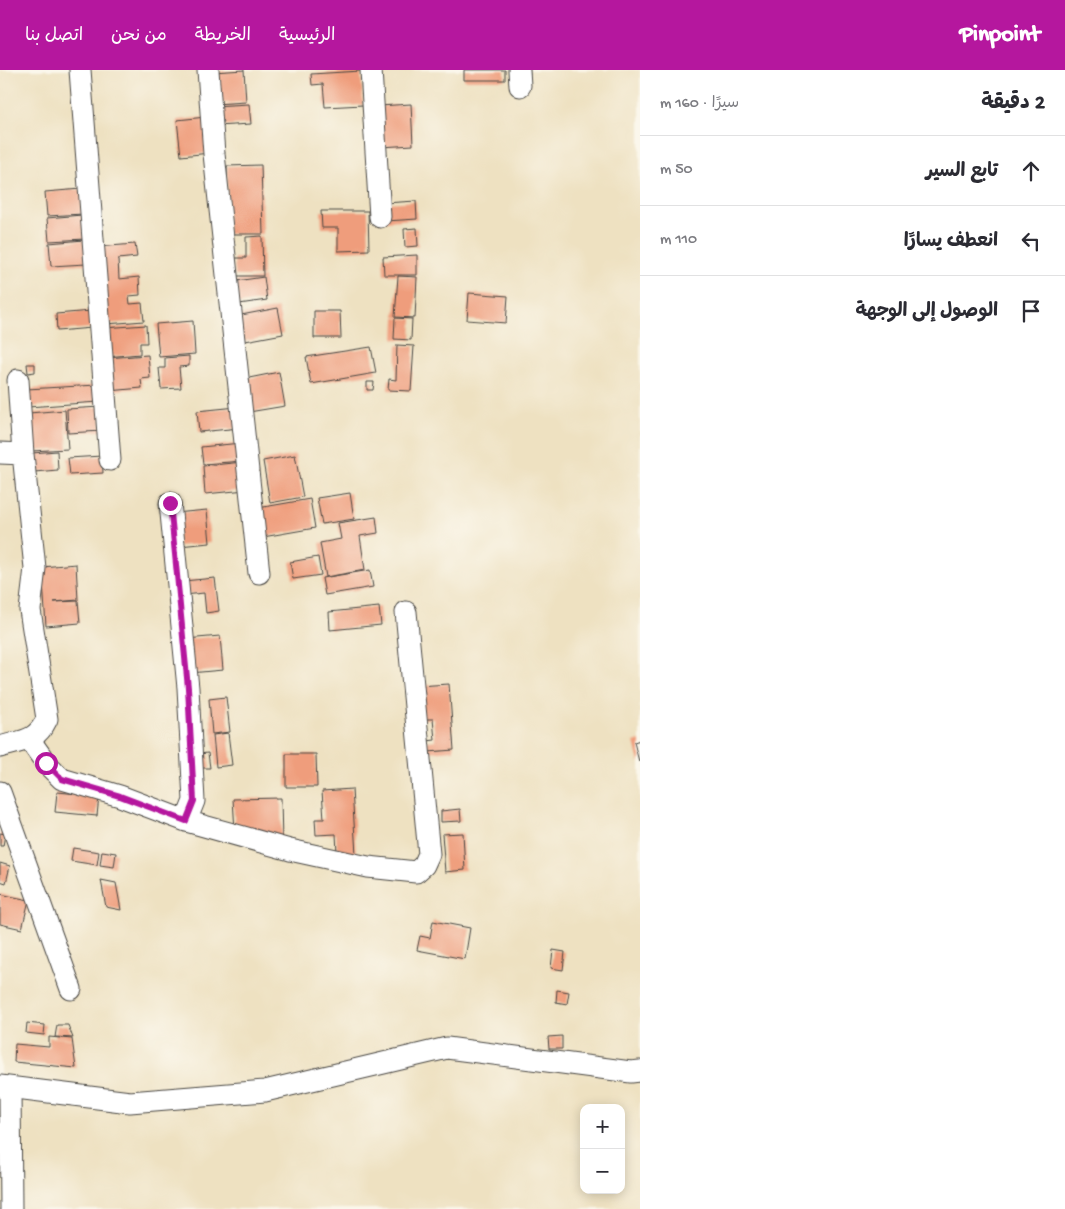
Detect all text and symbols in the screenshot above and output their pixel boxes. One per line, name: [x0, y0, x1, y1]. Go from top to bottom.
text: Pinpoint: [959, 21, 1040, 50]
text: اتصل بنا: [25, 26, 83, 47]
text: من نحن: [111, 26, 167, 47]
text: الخريطة: [195, 26, 251, 47]
text: الرئيسية: [279, 26, 335, 47]
text: 2 دقيقة: [981, 92, 1045, 117]
text: سيرًا · 160 m: [660, 95, 739, 114]
icon: ahead: [1017, 157, 1045, 185]
text: 50 m: [660, 161, 693, 180]
text: تابع السير: [926, 161, 998, 184]
icon: left: [1017, 227, 1045, 255]
text: 110 m: [660, 231, 697, 250]
text: انعطف يسارًا: [904, 231, 998, 254]
icon: arrive: [1017, 297, 1045, 325]
text: الوصول إلى الوجهة: [855, 301, 998, 324]
route end: [159, 492, 182, 515]
route start: [35, 752, 58, 775]
map controls: [580, 1104, 625, 1194]
button: +: [580, 1104, 625, 1149]
button: −: [580, 1149, 625, 1194]

